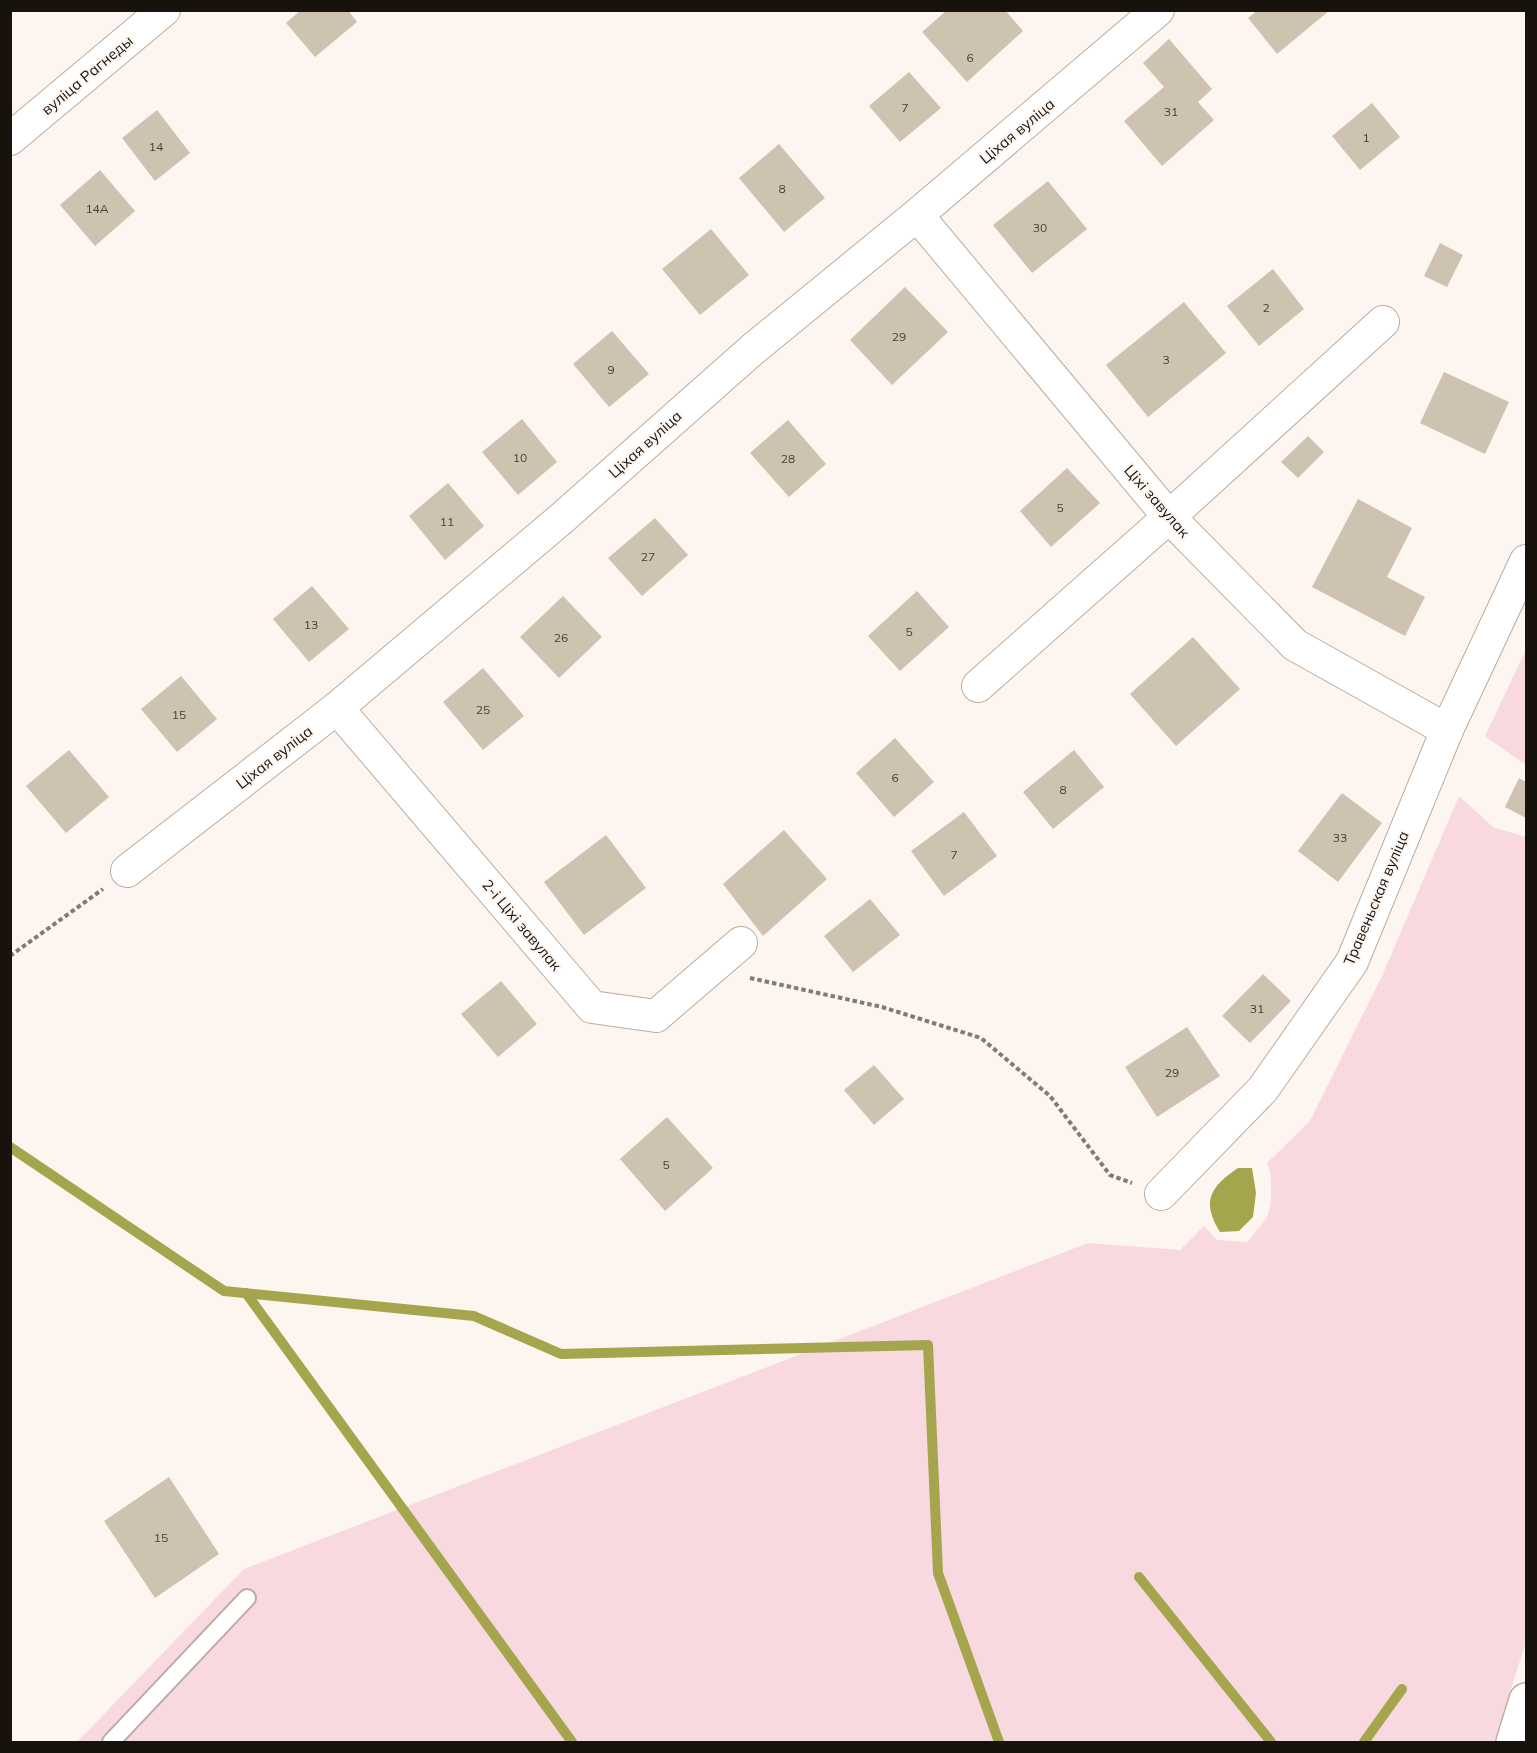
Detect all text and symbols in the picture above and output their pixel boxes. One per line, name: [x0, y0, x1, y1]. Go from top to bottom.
street label: вуліца Рагнеды: [37, 31, 137, 119]
house number: 6: [966, 50, 974, 65]
street label: Ціхая вуліца: [976, 94, 1058, 168]
house number: 7: [901, 100, 909, 115]
house number: 31: [1164, 104, 1178, 119]
house number: 1: [1362, 130, 1370, 145]
house number: 14: [149, 139, 163, 154]
house number: 8: [778, 181, 786, 196]
house number: 14А: [85, 201, 109, 216]
house number: 30: [1033, 220, 1047, 235]
house number: 2: [1262, 300, 1270, 315]
house number: 29: [892, 329, 906, 344]
house number: 3: [1162, 352, 1170, 367]
house number: 9: [607, 362, 615, 377]
street label: Ціхая вуліца: [604, 406, 686, 482]
house number: 10: [513, 450, 527, 465]
house number: 28: [781, 451, 795, 466]
street label: Ціхі завулак: [1120, 461, 1194, 542]
house number: 5: [1056, 500, 1064, 515]
house number: 11: [440, 514, 454, 529]
house number: 27: [641, 549, 655, 564]
house number: 13: [304, 617, 318, 632]
house number: 5: [905, 624, 913, 639]
house number: 26: [554, 630, 568, 645]
house number: 25: [476, 702, 490, 717]
house number: 15: [172, 707, 186, 722]
street label: Ціхая вуліца: [232, 721, 316, 793]
house number: 6: [891, 770, 899, 785]
house number: 8: [1059, 782, 1067, 797]
street label: Травеньская вуліца: [1339, 828, 1413, 968]
house number: 33: [1333, 830, 1347, 845]
house number: 7: [950, 847, 958, 862]
street label: 2-і Ціхі завулак: [478, 875, 566, 975]
house number: 31: [1250, 1001, 1264, 1016]
house number: 29: [1165, 1065, 1179, 1080]
house number: 5: [662, 1157, 670, 1172]
house number: 15: [154, 1530, 168, 1545]

